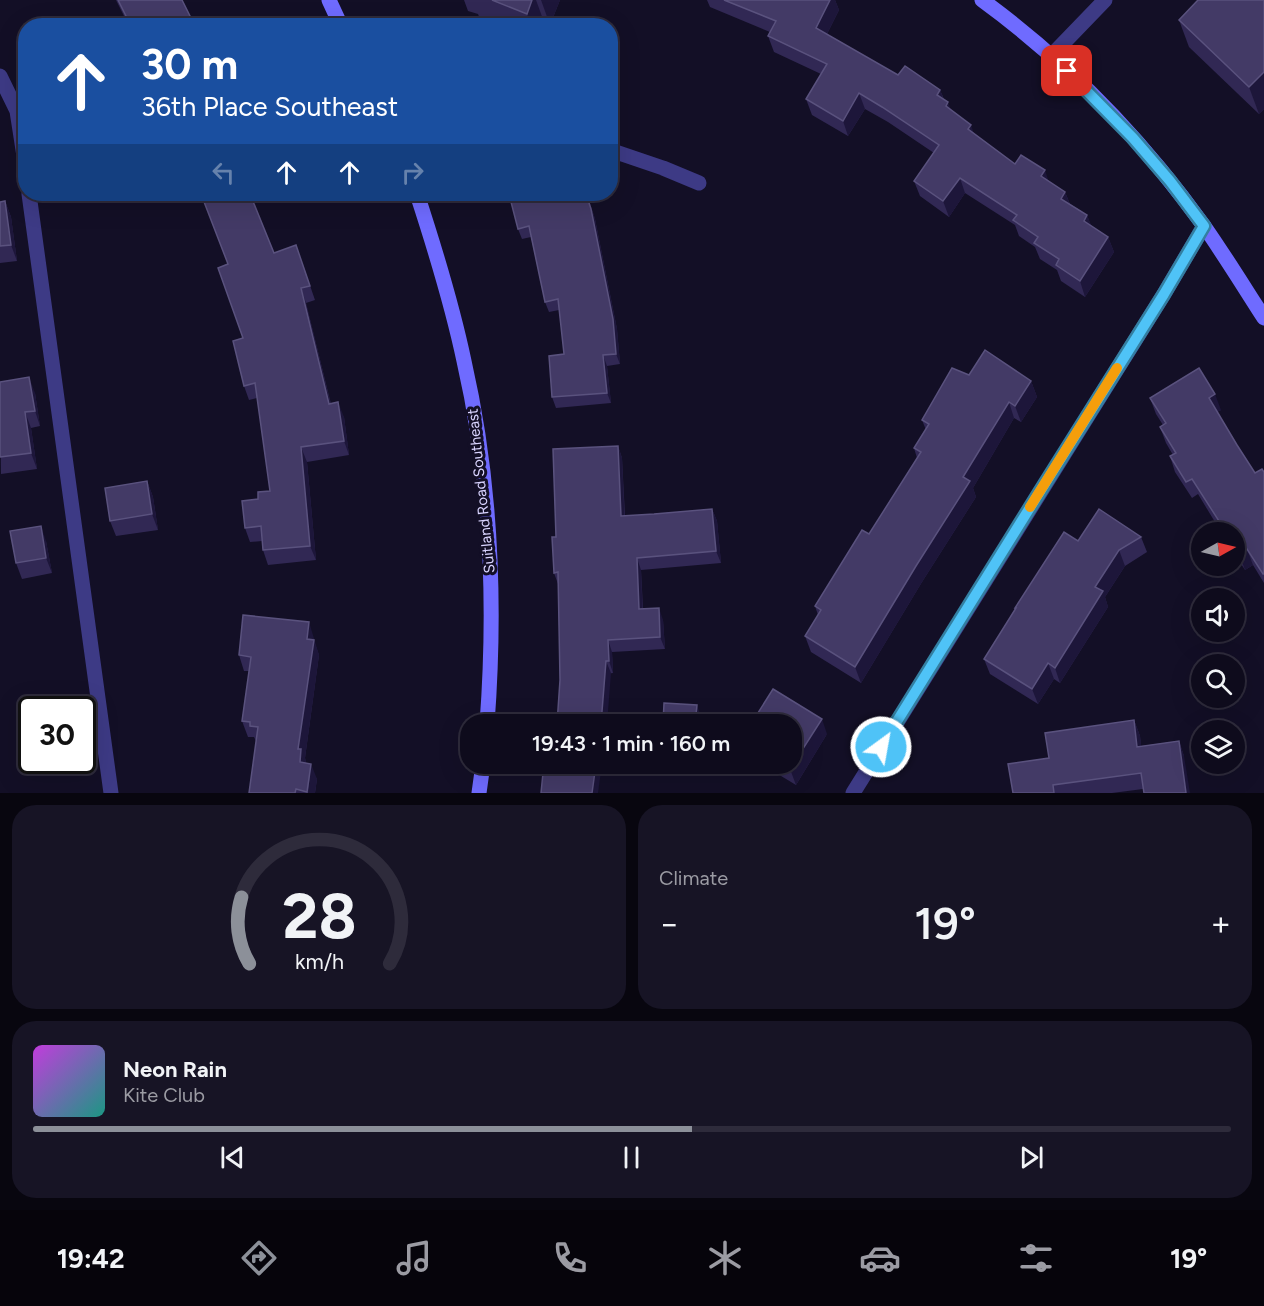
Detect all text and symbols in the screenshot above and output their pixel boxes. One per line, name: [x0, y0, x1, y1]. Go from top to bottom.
text: 30 m: [141, 39, 238, 90]
icon: ahead: [42, 42, 120, 120]
pin: [1041, 45, 1092, 96]
icon: arrive: [1050, 54, 1083, 87]
text: 36th Place Southeast: [141, 90, 398, 123]
icon: left: [207, 156, 240, 189]
icon: ahead: [270, 156, 303, 189]
icon: ahead: [333, 156, 366, 189]
icon: right: [396, 156, 429, 189]
street label: Suitland Road Southeast: [463, 407, 499, 574]
north arrow: [1191, 522, 1245, 576]
map controls: [1191, 522, 1245, 774]
button: sound: [1191, 588, 1245, 642]
button: search: [1191, 654, 1245, 708]
speed limit sign: 30: [18, 696, 96, 774]
position arrow: [849, 715, 913, 779]
button: layers: [1191, 720, 1245, 774]
text: 19:43 · 1 min · 160 m: [532, 730, 730, 757]
text: Climate: [659, 866, 728, 890]
text: 28: [282, 879, 356, 954]
text: 19°: [914, 896, 976, 950]
text: −: [659, 904, 680, 943]
text: +: [1210, 904, 1231, 943]
text: km/h: [295, 949, 343, 974]
text: Neon Rain: [123, 1056, 227, 1083]
text: Kite Club: [123, 1083, 205, 1107]
icon: previous: [216, 1141, 249, 1174]
icon: pause: [615, 1141, 648, 1174]
icon: next: [1015, 1141, 1048, 1174]
icon: directions: [238, 1237, 280, 1279]
icon: music: [393, 1237, 435, 1279]
icon: phone: [549, 1237, 591, 1279]
icon: climate: [704, 1237, 746, 1279]
icon: car: [859, 1237, 901, 1279]
icon: filters: [1015, 1237, 1057, 1279]
text: 19:42: [57, 1242, 125, 1275]
text: 19°: [1170, 1242, 1207, 1275]

